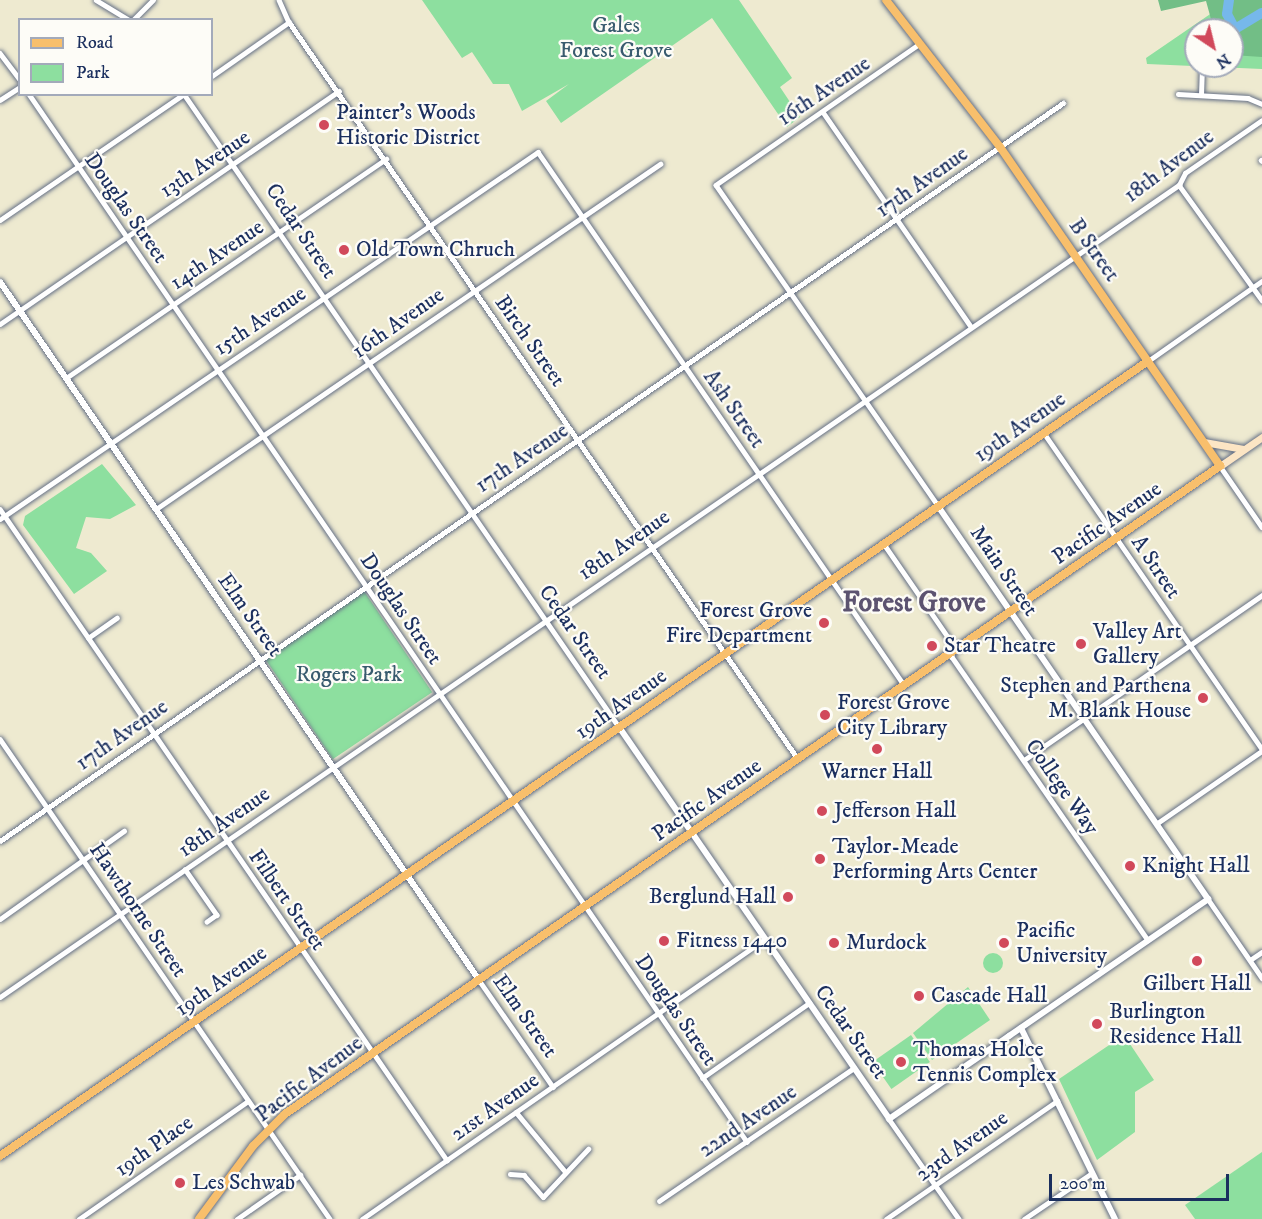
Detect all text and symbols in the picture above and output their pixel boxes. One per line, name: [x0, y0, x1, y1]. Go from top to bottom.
park label: Gales Forest Grove: [560, 12, 672, 63]
legend: [18, 18, 213, 96]
north arrow: [1184, 18, 1244, 78]
text: Road: [76, 32, 113, 54]
text: N: [1212, 49, 1234, 73]
street label: 16th Avenue: [773, 50, 875, 132]
text: Park: [76, 62, 110, 84]
place label: Painter's Woods Historic District: [336, 99, 480, 150]
marker: Painter's Woods Historic District: [317, 118, 331, 132]
street label: 13th Avenue: [155, 124, 255, 204]
street label: 18th Avenue: [1119, 124, 1219, 208]
street label: 17th Avenue: [871, 141, 973, 223]
street label: Douglas Street: [78, 148, 174, 268]
street label: Cedar Street: [260, 178, 342, 284]
street label: B Street: [1063, 213, 1125, 287]
street label: 14th Avenue: [165, 214, 269, 296]
place label: Old Town Chruch: [356, 237, 515, 263]
marker: Old Town Chruch: [337, 243, 351, 257]
street label: 15th Avenue: [209, 281, 311, 361]
street label: 16th Avenue: [347, 282, 449, 364]
street label: Birch Street: [489, 290, 571, 392]
street label: Ash Street: [697, 365, 771, 453]
street label: 19th Avenue: [969, 386, 1071, 468]
street label: 17th Avenue: [471, 417, 573, 499]
street label: Pacific Avenue: [1047, 476, 1167, 570]
street label: 18th Avenue: [573, 504, 675, 586]
street label: Main Street: [964, 521, 1044, 621]
street label: A Street: [1125, 530, 1187, 604]
street label: Douglas Street: [354, 548, 448, 670]
street label: Elm Street: [212, 568, 288, 662]
street label: Cedar Street: [533, 580, 617, 684]
district label: Forest Grove: [842, 586, 986, 620]
place label: Forest Grove Fire Department: [666, 597, 812, 648]
marker: Forest Grove Fire Department: [817, 616, 831, 630]
place label: Valley Art Gallery: [1093, 618, 1182, 670]
place label: Star Theatre: [944, 633, 1056, 659]
marker: Valley Art Gallery: [1074, 637, 1088, 651]
marker: Star Theatre: [925, 639, 939, 653]
park label: Rogers Park: [296, 662, 402, 688]
street label: 19th Avenue: [570, 663, 672, 745]
place label: Stephen and Parthena M. Blank House: [1000, 672, 1191, 724]
place label: Forest Grove City Library: [837, 689, 950, 740]
marker: Stephen and Parthena M. Blank House: [1196, 691, 1210, 705]
street label: 17th Avenue: [71, 694, 173, 776]
marker: Forest Grove City Library: [818, 708, 832, 722]
street label: College Way: [1019, 734, 1105, 840]
marker: Warner Hall: [870, 742, 884, 756]
street label: Pacific Avenue: [647, 753, 767, 847]
place label: Warner Hall: [822, 759, 932, 785]
street label: 18th Avenue: [173, 781, 275, 863]
place label: Jefferson Hall: [834, 798, 956, 824]
marker: Jefferson Hall: [815, 804, 829, 818]
place label: Taylor-Meade Performing Arts Center: [832, 833, 1037, 884]
street label: Hawthorne Street: [83, 838, 193, 982]
street label: Filbert Street: [243, 844, 331, 956]
marker: Taylor-Meade Performing Arts Center: [813, 852, 827, 866]
place label: Knight Hall: [1142, 853, 1250, 879]
marker: Knight Hall: [1123, 859, 1137, 873]
place label: Berglund Hall: [649, 884, 776, 910]
marker: Berglund Hall: [781, 890, 795, 904]
place label: Pacific University: [1016, 917, 1107, 968]
place label: Fitness 1440: [676, 928, 787, 954]
place label: Murdock: [846, 930, 927, 956]
marker: Fitness 1440: [657, 934, 671, 948]
marker: Murdock: [827, 936, 841, 950]
marker: Pacific University: [997, 936, 1011, 950]
street label: 19th Avenue: [170, 940, 272, 1022]
street label: Douglas Street: [629, 949, 723, 1071]
marker: Gilbert Hall: [1190, 954, 1204, 968]
street label: Elm Street: [487, 969, 563, 1063]
place label: Gilbert Hall: [1143, 971, 1251, 997]
street label: Cedar Street: [809, 980, 893, 1084]
place label: Cascade Hall: [931, 983, 1047, 1009]
marker: Cascade Hall: [912, 989, 926, 1003]
place label: Burlington Residence Hall: [1109, 998, 1241, 1050]
marker: Burlington Residence Hall: [1090, 1017, 1104, 1031]
street label: Pacific Avenue: [250, 1030, 368, 1128]
place label: Thomas Holce Tennis Complex: [913, 1036, 1057, 1088]
marker: Thomas Holce Tennis Complex: [894, 1055, 908, 1069]
street label: 21st Avenue: [446, 1067, 544, 1147]
street label: 22nd Avenue: [694, 1079, 802, 1163]
street label: 23rd Avenue: [911, 1105, 1013, 1187]
street label: 19th Place: [110, 1110, 198, 1182]
scale bar: [1052, 1162, 1232, 1200]
place label: Les Schwab: [192, 1170, 295, 1196]
text: 200 m: [1060, 1173, 1106, 1195]
marker: Les Schwab: [173, 1176, 187, 1190]

